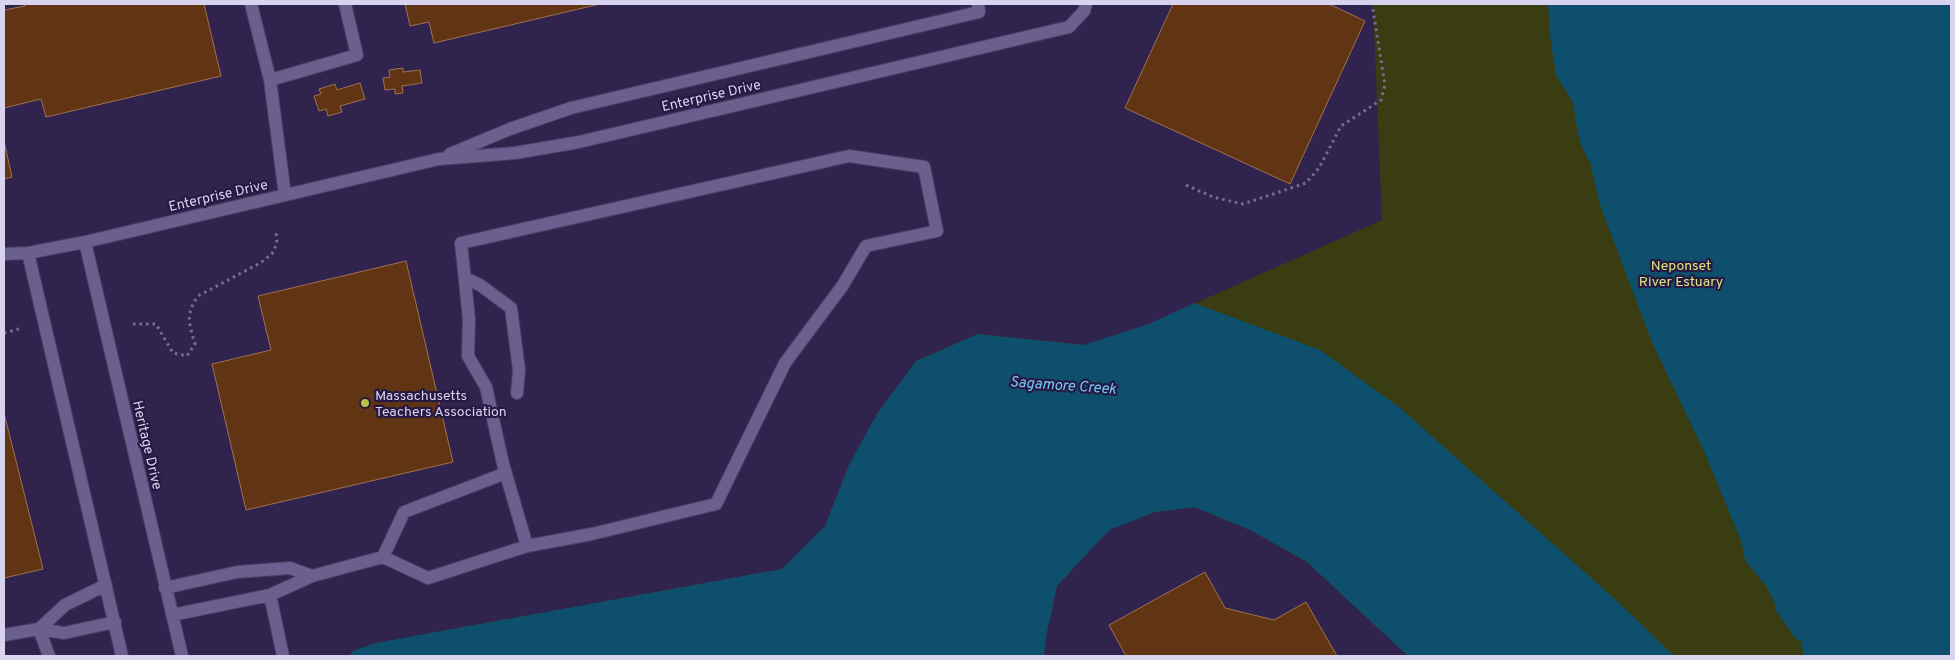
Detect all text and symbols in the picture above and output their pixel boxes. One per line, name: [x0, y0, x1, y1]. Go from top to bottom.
street label: Enterprise Drive: [660, 77, 763, 116]
street label: Enterprise Drive: [167, 177, 270, 216]
park label: Neponset River Estuary: [1639, 258, 1723, 291]
water label: Sagamore Creek: [1009, 373, 1117, 400]
place label: Massachusetts Teachers Association: [375, 388, 507, 421]
marker: Massachusetts Teachers Association: [359, 397, 371, 409]
street label: Heritage Drive: [128, 399, 165, 492]

